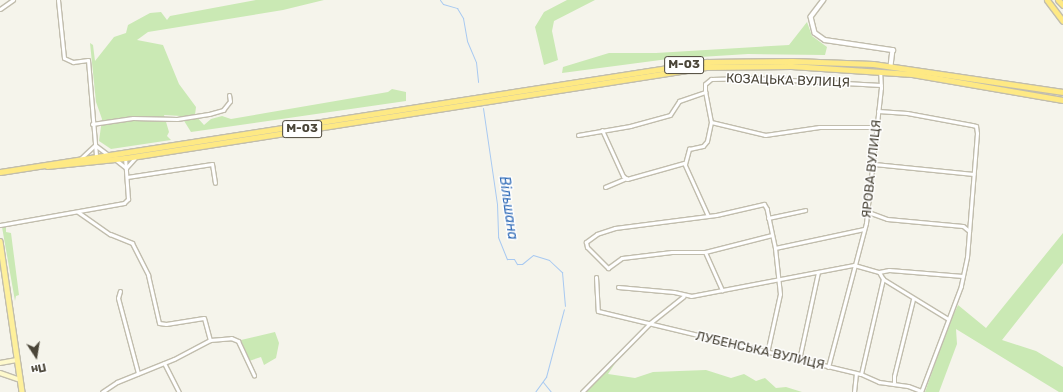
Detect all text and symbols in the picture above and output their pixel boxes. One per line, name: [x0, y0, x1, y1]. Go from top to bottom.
road number: М-03: [664, 55, 704, 75]
street label: КОЗАЦЬКА ВУЛИЦЯ: [726, 71, 850, 91]
road number: М-03: [282, 119, 322, 139]
street label: ЯРОВА ВУЛИЦЯ: [859, 119, 885, 219]
water label: Вільшана: [495, 175, 521, 241]
street label: ЛУБЕНСЬКА ВУЛИЦЯ: [694, 329, 826, 373]
north arrow: [16, 336, 56, 376]
text: Пн: [30, 360, 47, 376]

